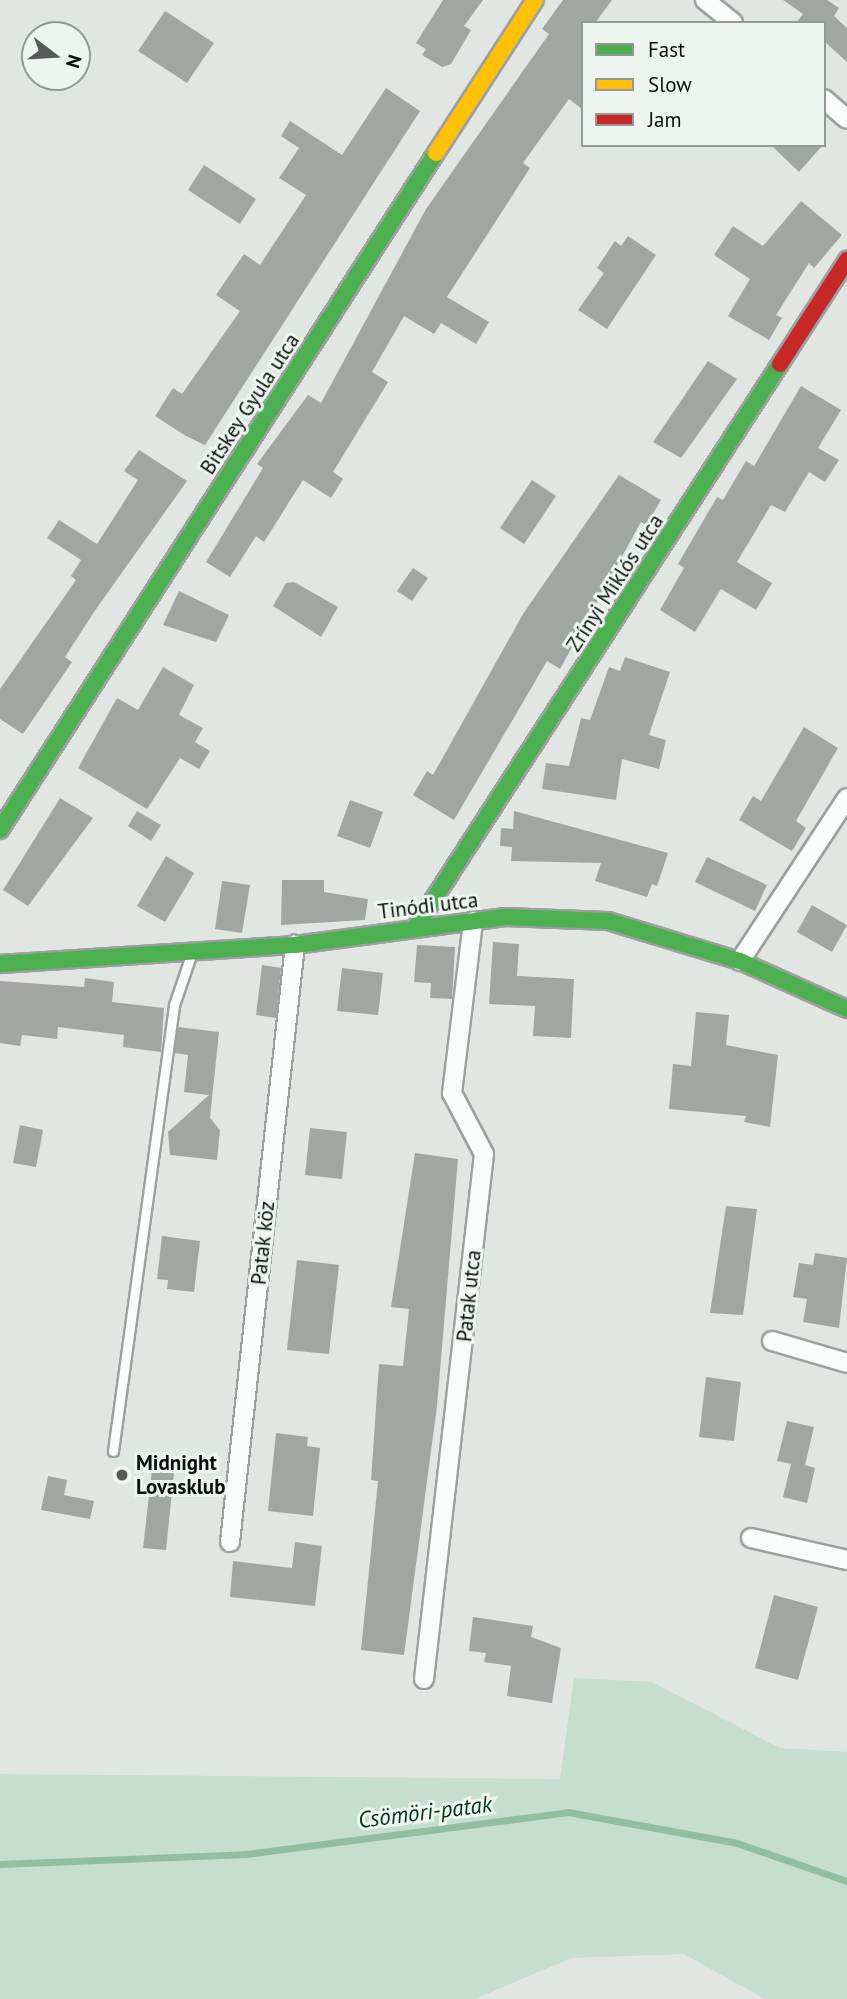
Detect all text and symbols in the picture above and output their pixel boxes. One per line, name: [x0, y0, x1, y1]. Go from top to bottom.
north arrow: [21, 21, 91, 91]
legend: [581, 21, 826, 147]
text: Fast: [648, 36, 685, 63]
text: N: [61, 52, 87, 71]
text: Slow: [648, 71, 692, 98]
text: Jam: [648, 106, 682, 133]
street label: Bitskey Gyula utca: [195, 329, 305, 479]
street label: Zrínyi Miklós utca: [561, 510, 669, 656]
street label: Tinódi utca: [377, 887, 479, 925]
street label: Patak köz: [246, 1200, 280, 1286]
street label: Patak utca: [452, 1249, 486, 1343]
place label: Midnight Lovasklub: [136, 1450, 225, 1500]
marker: Midnight Lovasklub: [114, 1467, 130, 1483]
water label: Csömöri-patak: [357, 1790, 493, 1834]

